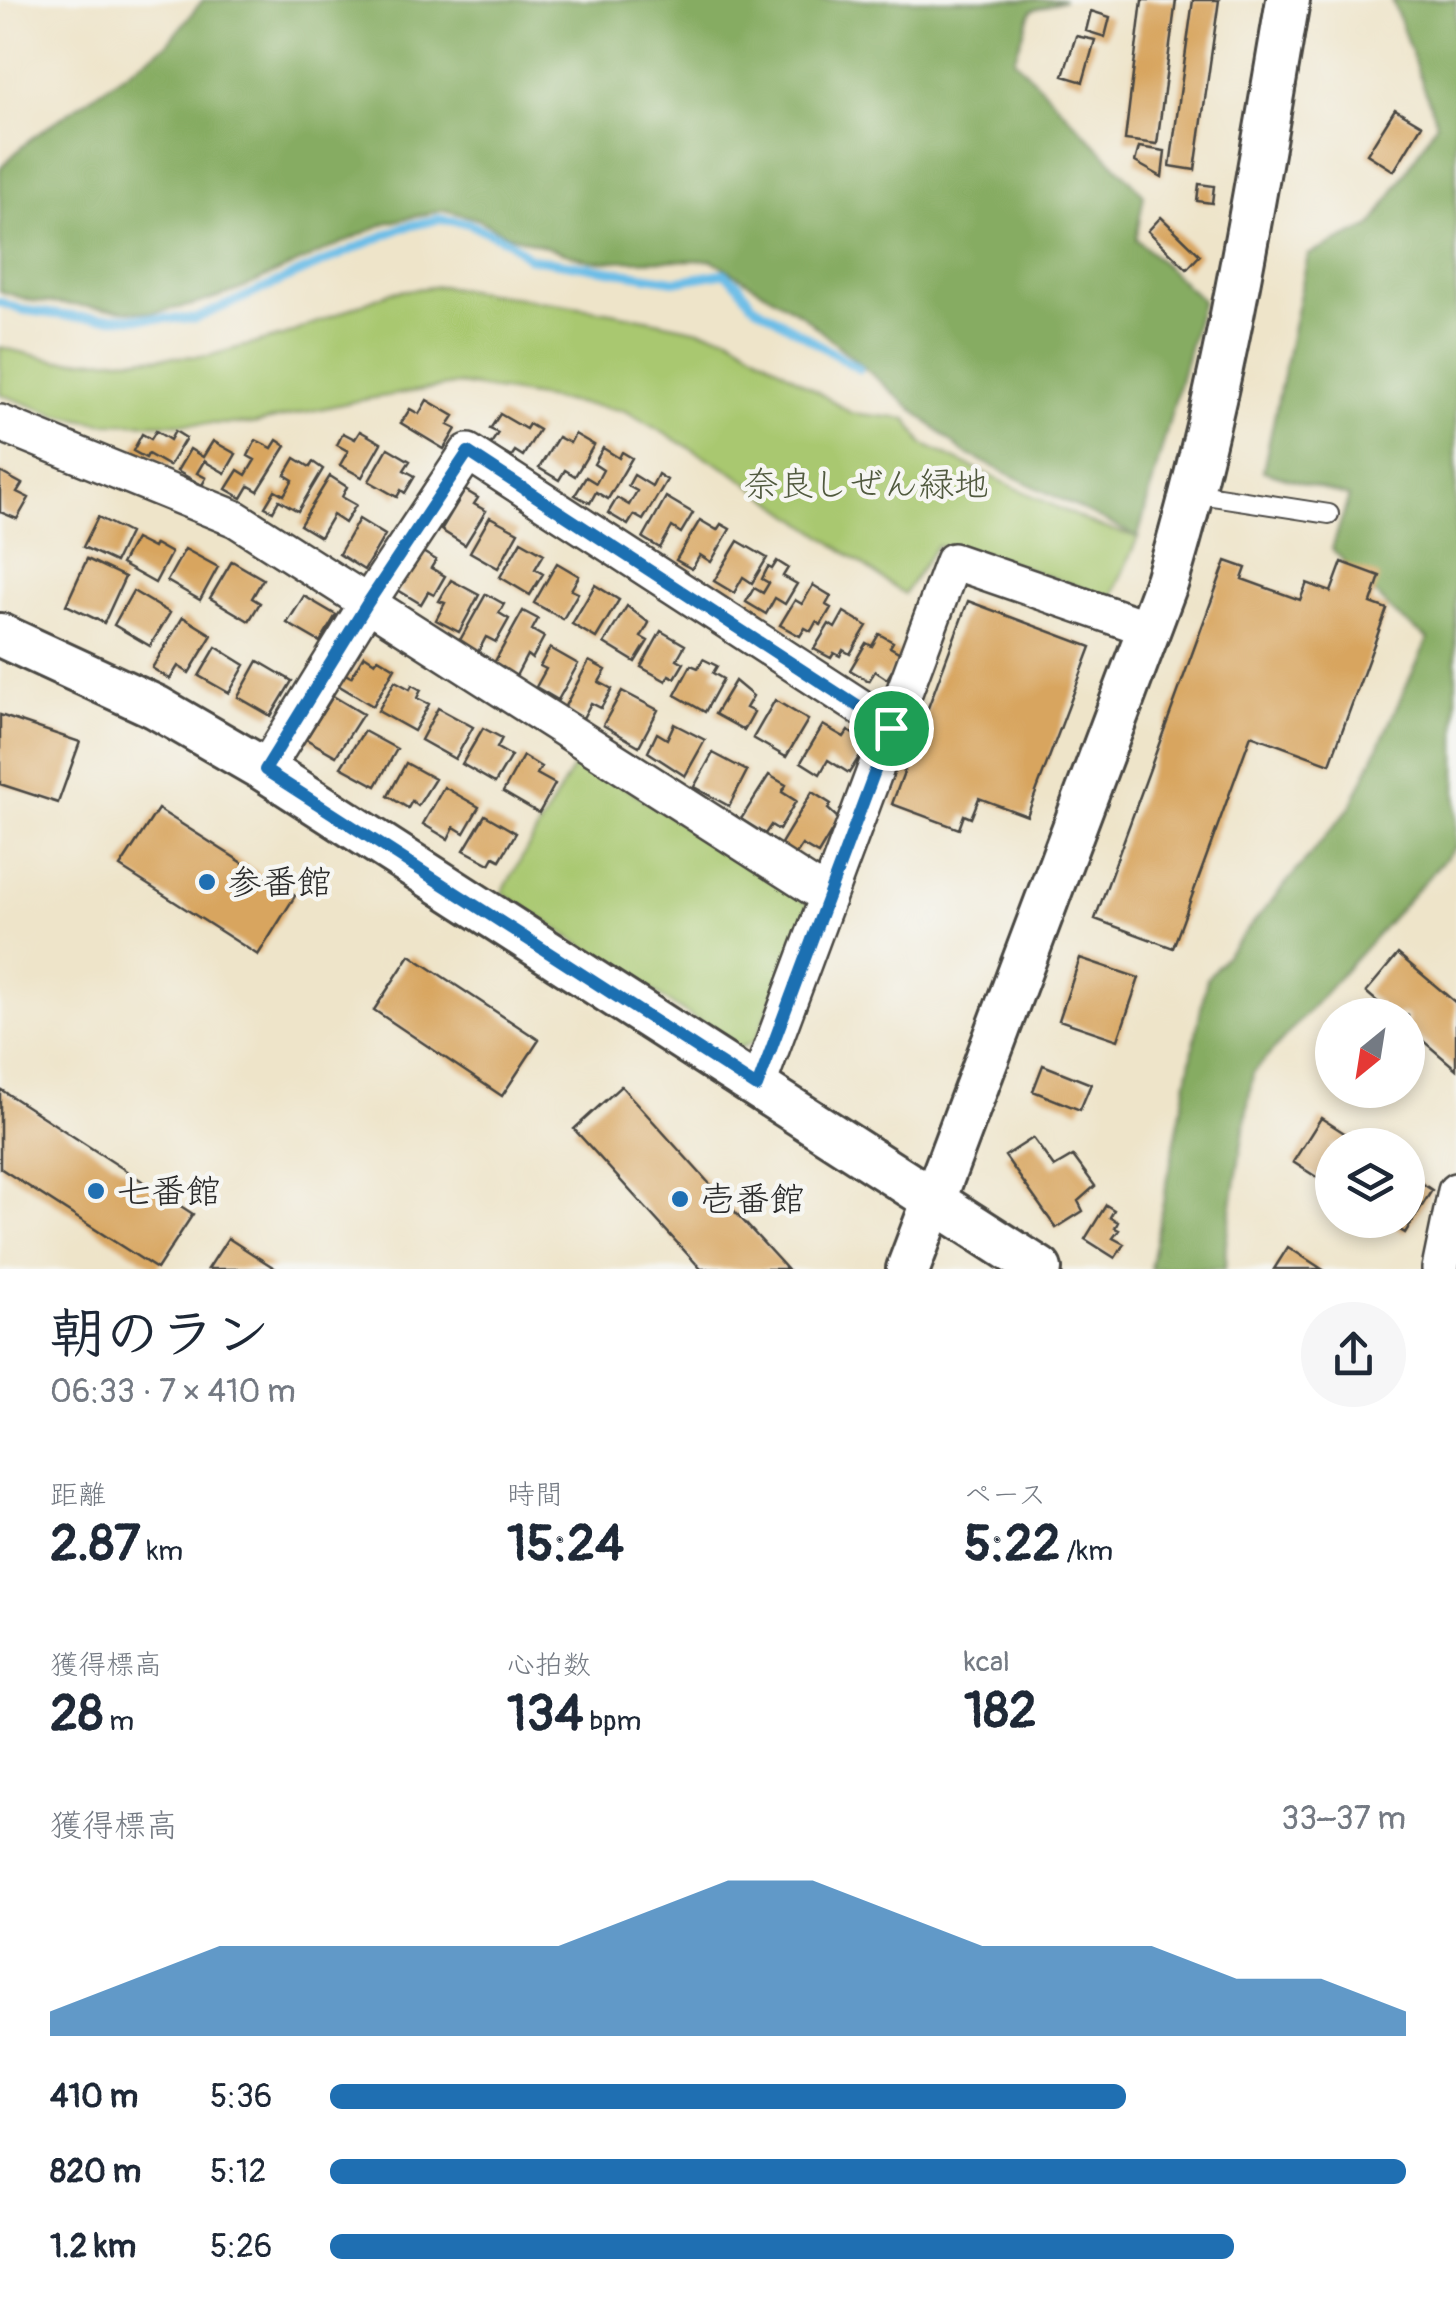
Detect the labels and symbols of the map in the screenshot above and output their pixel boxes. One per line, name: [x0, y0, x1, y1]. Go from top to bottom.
park label: 奈良しぜん緑地: [743, 463, 989, 507]
pin: [849, 686, 934, 771]
place label: 参番館: [227, 861, 332, 905]
marker: 参番館: [196, 871, 218, 893]
north arrow: [1315, 998, 1425, 1108]
place label: 七番館: [116, 1170, 221, 1214]
place label: 壱番館: [700, 1178, 805, 1222]
marker: 七番館: [85, 1180, 107, 1202]
marker: 壱番館: [669, 1188, 691, 1210]

